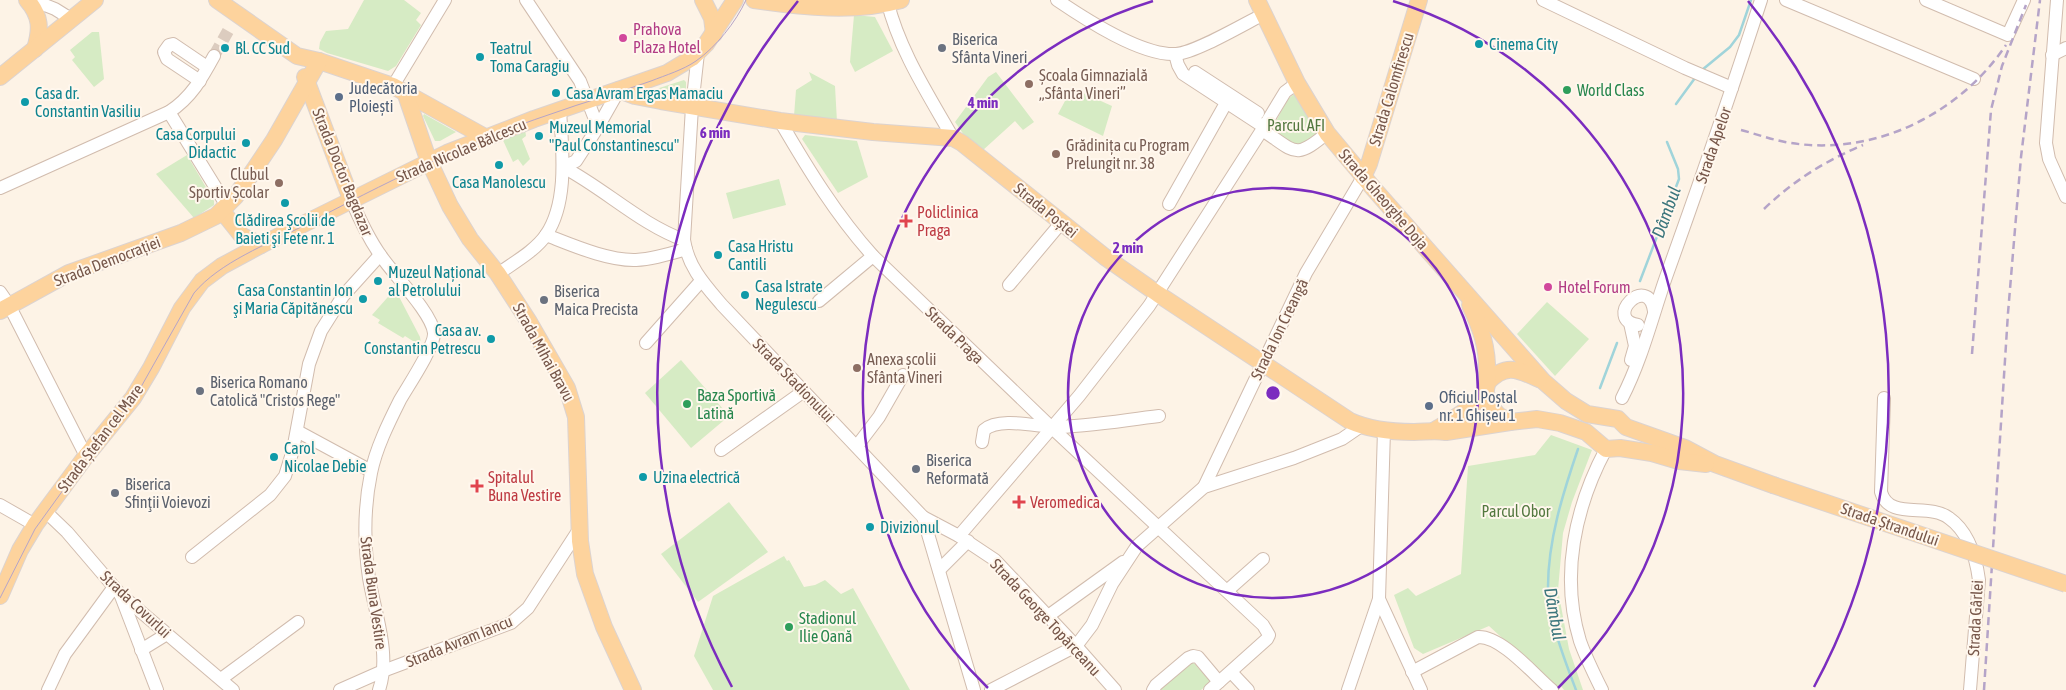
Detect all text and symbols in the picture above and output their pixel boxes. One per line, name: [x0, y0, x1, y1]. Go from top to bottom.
place label: Prahova Plaza Hotel: [633, 20, 701, 56]
place label: Biserica Sfânta Vineri: [952, 30, 1028, 66]
street label: Strada Calomfirescu: [1365, 30, 1417, 148]
marker: Prahova Plaza Hotel: [617, 32, 629, 44]
place label: Cinema City: [1489, 35, 1559, 54]
marker: Cinema City: [1473, 38, 1485, 50]
place label: Bl. CC Sud: [235, 39, 290, 57]
place label: Teatrul Toma Caragiu: [490, 39, 570, 76]
marker: Bl. CC Sud: [219, 42, 231, 54]
marker: Biserica Sfânta Vineri: [936, 42, 948, 54]
marker: Teatrul Toma Caragiu: [474, 51, 486, 63]
place label: Școala Gimnazială ,,Sfânta Vineri”: [1039, 66, 1148, 102]
marker: Școala Gimnazială ,,Sfânta Vineri”: [1023, 78, 1035, 90]
place label: Judecătoria Ploiești: [349, 79, 418, 116]
place label: World Class: [1577, 81, 1645, 99]
place label: Casa dr. Constantin Vasiliu: [35, 84, 141, 120]
place label: Casa Avram Ergas Mamaciu: [566, 84, 723, 103]
marker: World Class: [1561, 84, 1573, 96]
marker: Casa Avram Ergas Mamaciu: [550, 87, 562, 99]
marker: Judecătoria Ploiești: [333, 91, 345, 103]
text: 4 min: [967, 94, 998, 111]
marker: Casa dr. Constantin Vasiliu: [19, 96, 31, 108]
street label: Strada Apelor: [1692, 104, 1735, 186]
street label: Strada Doctor Bagdazar: [308, 105, 377, 239]
street label: Strada Nicolae Bălcescu: [393, 114, 529, 186]
park label: Parcul AFI: [1267, 116, 1325, 134]
place label: Muzeul Memorial "Paul Constantinescu": [549, 118, 679, 154]
text: 6 min: [700, 124, 730, 141]
place label: Casa Corpului Didactic: [156, 125, 236, 161]
marker: Muzeul Memorial "Paul Constantinescu": [533, 130, 545, 142]
place label: Grădinița cu Program Prelungit nr. 38: [1066, 136, 1189, 173]
marker: Casa Corpului Didactic: [240, 137, 252, 149]
street label: Strada Gheorghe Doja: [1335, 145, 1433, 254]
marker: Grădinița cu Program Prelungit nr. 38: [1050, 148, 1062, 160]
marker: Casa Manolescu: [493, 159, 505, 171]
place label: Clubul Sportiv Școlar: [189, 165, 270, 202]
place label: Casa Manolescu: [452, 173, 546, 191]
marker: Clubul Sportiv Școlar: [273, 177, 285, 189]
street label: Strada Poștei: [1010, 179, 1081, 242]
water label: Dâmbul: [1647, 183, 1685, 241]
marker: Clădirea Şcolii de Baieti şi Fete nr. 1: [279, 197, 291, 209]
place label: Policlinica Praga: [917, 203, 979, 240]
place label: Clădirea Şcolii de Baieti şi Fete nr. 1: [235, 211, 335, 248]
marker: Policlinica Praga: [899, 214, 913, 228]
street label: Strada Democrației: [51, 232, 163, 291]
place label: Casa Hristu Cantili: [728, 237, 794, 273]
text: 2 min: [1113, 239, 1143, 256]
marker: Casa Hristu Cantili: [712, 249, 724, 261]
place label: Muzeul Național al Petrolului: [388, 263, 486, 299]
marker: Muzeul Național al Petrolului: [372, 275, 384, 287]
street label: Strada Ion Creangă: [1247, 275, 1312, 383]
place label: Casa Istrate Negulescu: [755, 277, 823, 314]
place label: Hotel Forum: [1558, 278, 1631, 296]
place label: Casa Constantin Ion şi Maria Căpitănescu: [233, 281, 353, 318]
marker: Hotel Forum: [1542, 281, 1554, 293]
place label: Biserica Maica Precista: [554, 282, 638, 318]
marker: Casa Istrate Negulescu: [739, 289, 751, 301]
marker: Casa Constantin Ion şi Maria Căpitănescu: [357, 293, 369, 305]
marker: Biserica Maica Precista: [538, 294, 550, 306]
street label: Strada Mihai Bravu: [510, 300, 578, 404]
street label: Strada Praga: [921, 303, 988, 368]
place label: Casa av. Constantin Petrescu: [364, 321, 481, 357]
marker: Casa av. Constantin Petrescu: [485, 333, 497, 345]
street label: Strada Stadionului: [750, 335, 838, 425]
place label: Anexa școlii Sfânta Vineri: [867, 350, 943, 386]
marker: Anexa școlii Sfânta Vineri: [851, 362, 863, 374]
place label: Biserica Romano Catolică "Cristos Rege": [210, 373, 340, 410]
street label: Strada Ștefan cel Mare: [54, 381, 147, 496]
centre of rings: [1264, 384, 1282, 402]
marker: Biserica Romano Catolică "Cristos Rege": [194, 385, 206, 397]
place label: Baza Sportivă Latină: [697, 386, 776, 422]
place label: Oficiul Poștal nr. 1 Ghișeu 1: [1439, 388, 1518, 425]
marker: Baza Sportivă Latină: [681, 398, 693, 410]
marker: Oficiul Poștal nr. 1 Ghișeu 1: [1423, 400, 1435, 412]
place label: Carol Nicolae Debie: [284, 439, 366, 475]
marker: Carol Nicolae Debie: [268, 451, 280, 463]
place label: Biserica Reformată: [926, 451, 989, 487]
marker: Biserica Reformată: [910, 463, 922, 475]
place label: Spitalul Buna Vestire: [488, 468, 561, 504]
place label: Uzina electrică: [653, 468, 740, 486]
marker: Uzina electrică: [637, 471, 649, 483]
place label: Biserica Sfinţii Voievozi: [125, 475, 211, 512]
marker: Spitalul Buna Vestire: [470, 479, 484, 493]
marker: Biserica Sfinţii Voievozi: [109, 487, 121, 499]
place label: Veromedica: [1030, 493, 1100, 511]
marker: Veromedica: [1012, 495, 1026, 509]
street label: Strada Ștrandului: [1838, 499, 1941, 550]
park label: Parcul Obor: [1482, 502, 1551, 520]
place label: Divizionul: [880, 518, 940, 536]
marker: Divizionul: [864, 521, 876, 533]
street label: Strada Buna Vestire: [357, 535, 391, 651]
street label: Strada George Topârceanu: [986, 555, 1105, 680]
street label: Strada Covurlui: [97, 567, 175, 641]
street label: Strada Gârlei: [1964, 580, 1986, 656]
water label: Dâmbul: [1540, 586, 1570, 642]
place label: Stadionul Ilie Oană: [799, 609, 857, 645]
street label: Strada Avram Iancu: [403, 611, 515, 671]
marker: Stadionul Ilie Oană: [783, 621, 795, 633]

